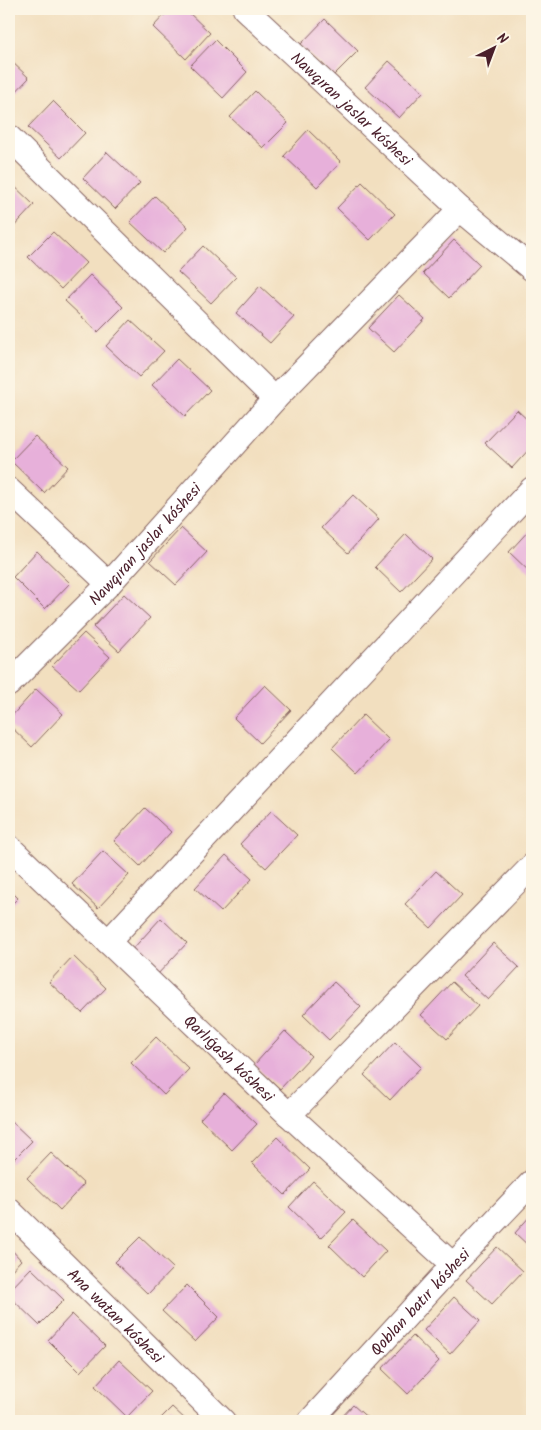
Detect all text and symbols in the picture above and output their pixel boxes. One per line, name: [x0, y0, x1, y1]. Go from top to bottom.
north arrow: [468, 22, 518, 72]
text: N: [491, 28, 513, 50]
street label: Nawqıran jaslar kóshesi: [284, 46, 418, 173]
street label: Nawqıran jaslar kóshesi: [83, 477, 209, 612]
street label: Qarlıǵash kóshesi: [177, 1009, 280, 1109]
street label: Qoblan batır kóshesi: [365, 1242, 477, 1362]
street label: Ana watan kóshesi: [61, 1263, 170, 1371]

